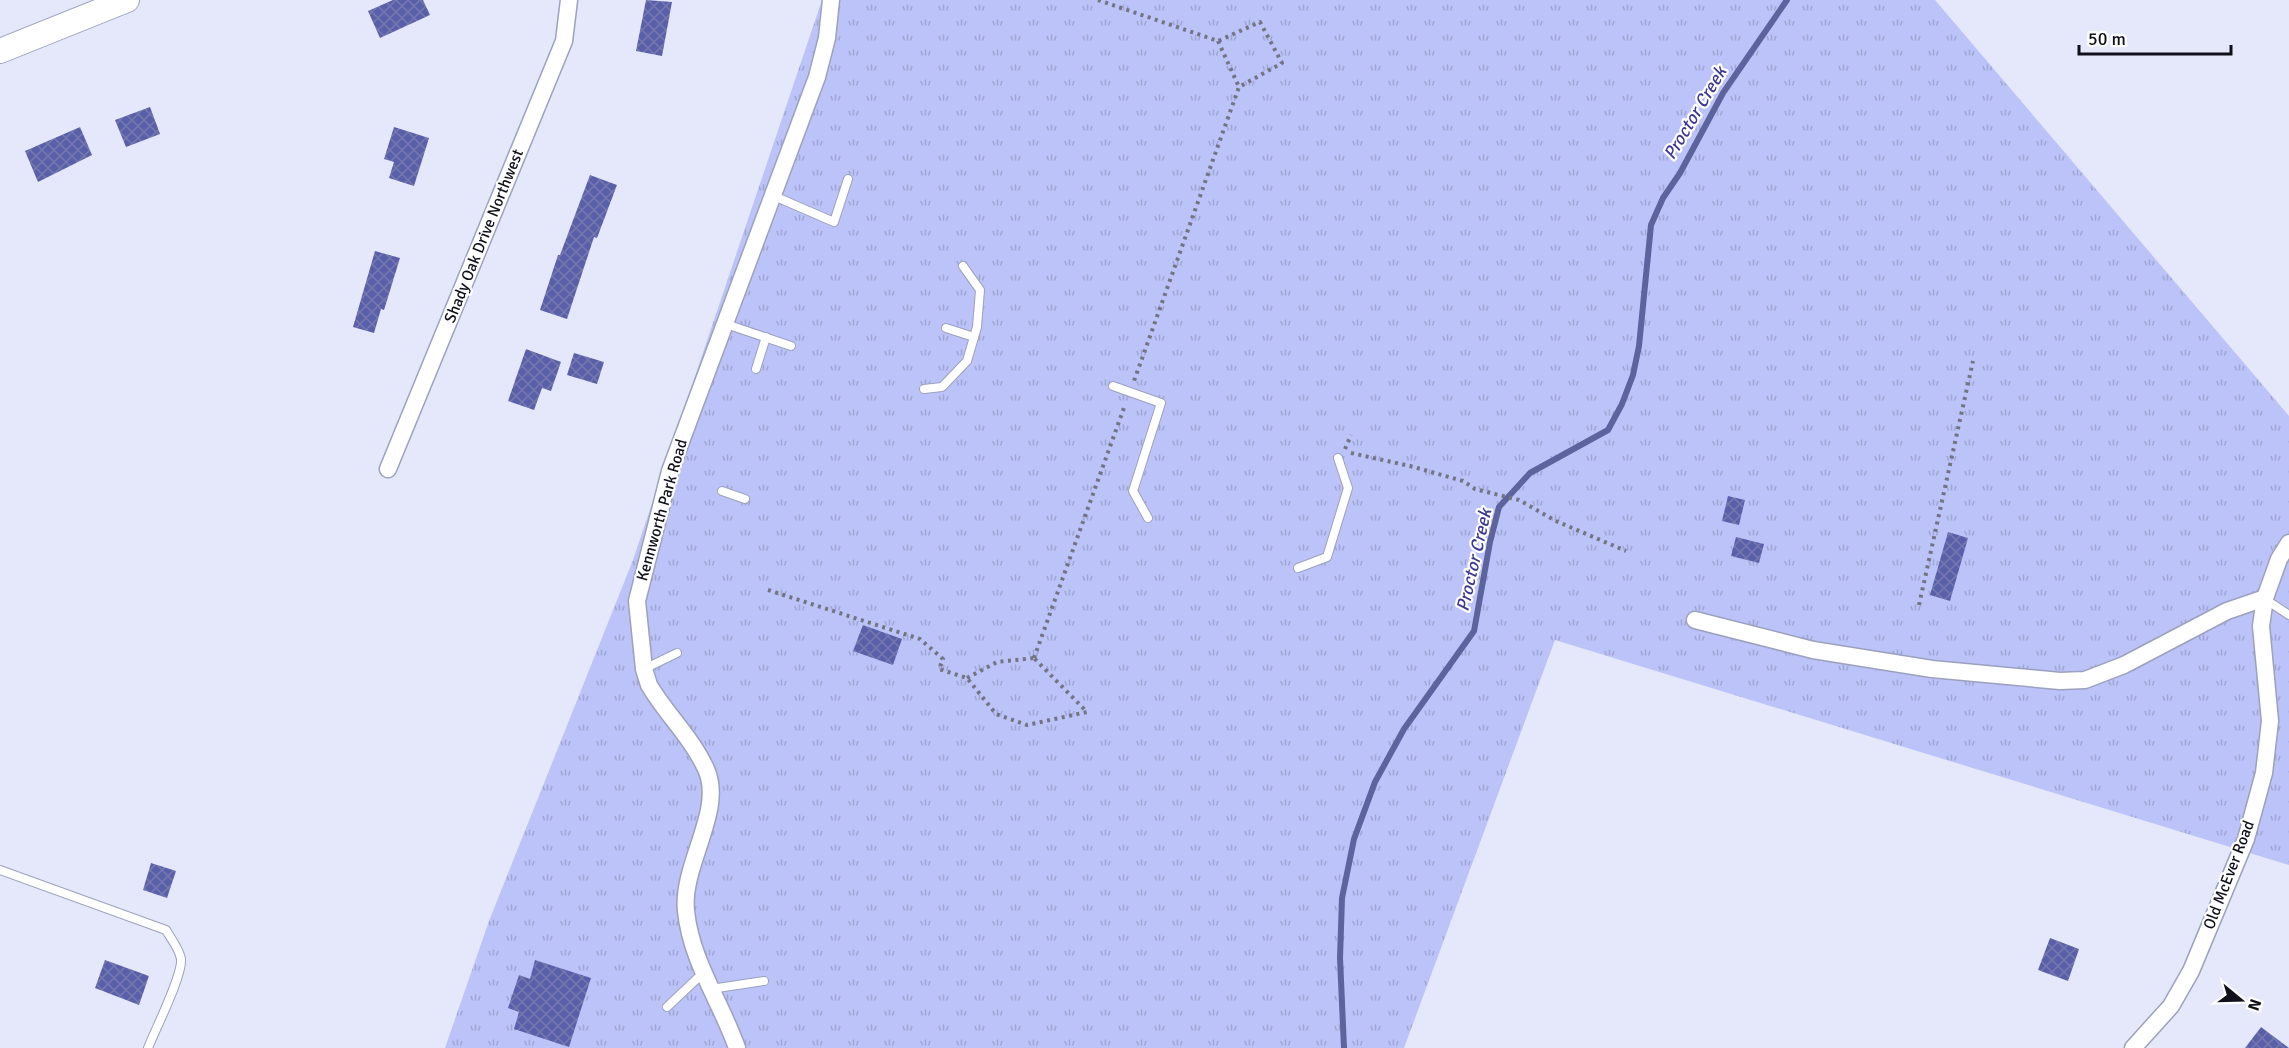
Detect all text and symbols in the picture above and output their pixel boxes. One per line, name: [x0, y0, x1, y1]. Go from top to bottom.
scale bar: [2079, 18, 2230, 56]
text: 50 m: [2088, 28, 2126, 50]
water label: Proctor Creek: [1659, 61, 1732, 163]
street label: Shady Oak Drive Northwest: [440, 146, 528, 326]
street label: Kennworth Park Road: [632, 437, 692, 583]
water label: Proctor Creek: [1452, 505, 1497, 613]
street label: Old McEver Road: [2199, 818, 2259, 932]
north arrow: [2211, 970, 2271, 1030]
text: N: [2243, 996, 2266, 1013]

